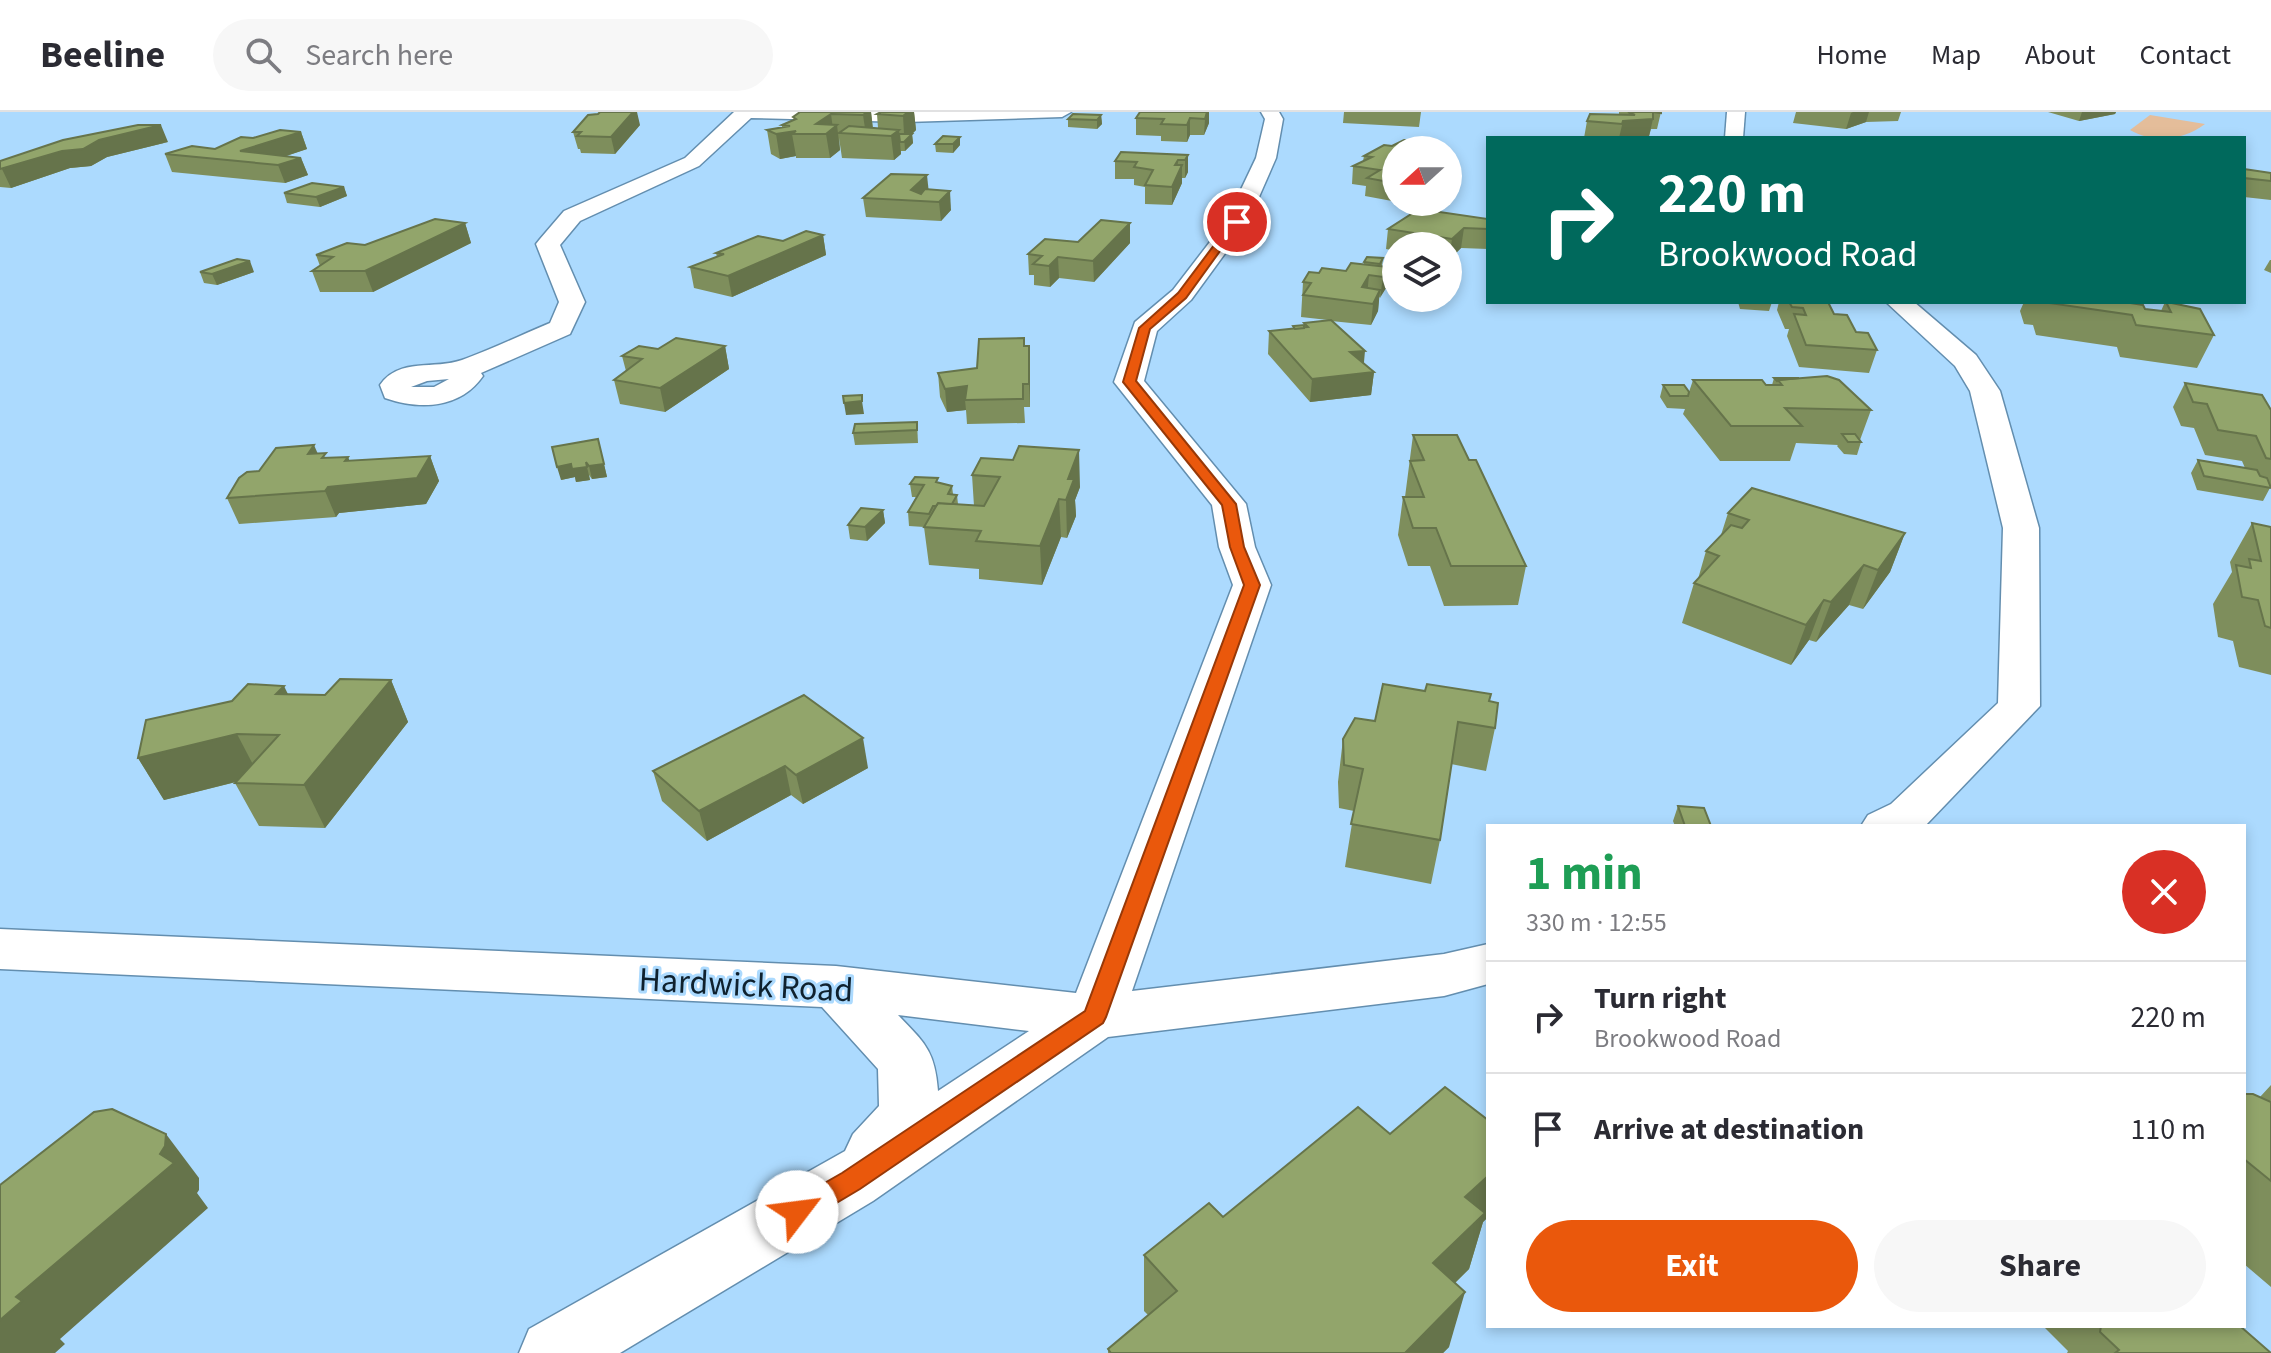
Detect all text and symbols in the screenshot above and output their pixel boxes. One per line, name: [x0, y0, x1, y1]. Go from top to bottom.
search box: [213, 19, 773, 91]
text: Beeline: [40, 28, 165, 82]
icon: search: [241, 33, 285, 77]
text: Search here: [305, 34, 453, 77]
text: Home: [1816, 35, 1887, 75]
text: Map: [1931, 35, 1981, 75]
text: About: [2025, 35, 2096, 75]
text: Contact: [2140, 35, 2231, 75]
north arrow: [1382, 136, 1462, 216]
map controls: [1382, 136, 1462, 312]
text: 220 m: [1658, 155, 1806, 234]
icon: right: [1526, 168, 1630, 272]
pin: [1203, 188, 1271, 256]
icon: arrive: [1215, 200, 1259, 244]
text: Brookwood Road: [1658, 229, 1917, 280]
button: layers: [1382, 232, 1462, 312]
text: 1 min: [1526, 840, 1643, 908]
button: close: [2122, 850, 2206, 934]
text: 330 m · 12:55: [1526, 904, 1667, 941]
street label: Hardwick Road: [638, 955, 854, 1016]
text: Turn right: [1594, 977, 1726, 1020]
icon: right: [1526, 995, 1570, 1039]
text: 220 m: [2130, 996, 2206, 1039]
text: Brookwood Road: [1594, 1020, 1781, 1057]
icon: arrive: [1526, 1107, 1570, 1151]
text: Arrive at destination: [1594, 1108, 1864, 1151]
text: 110 m: [2130, 1108, 2206, 1151]
position arrow: [755, 1170, 839, 1254]
button: Exit: [1526, 1220, 1858, 1312]
button: Share: [1874, 1220, 2206, 1312]

